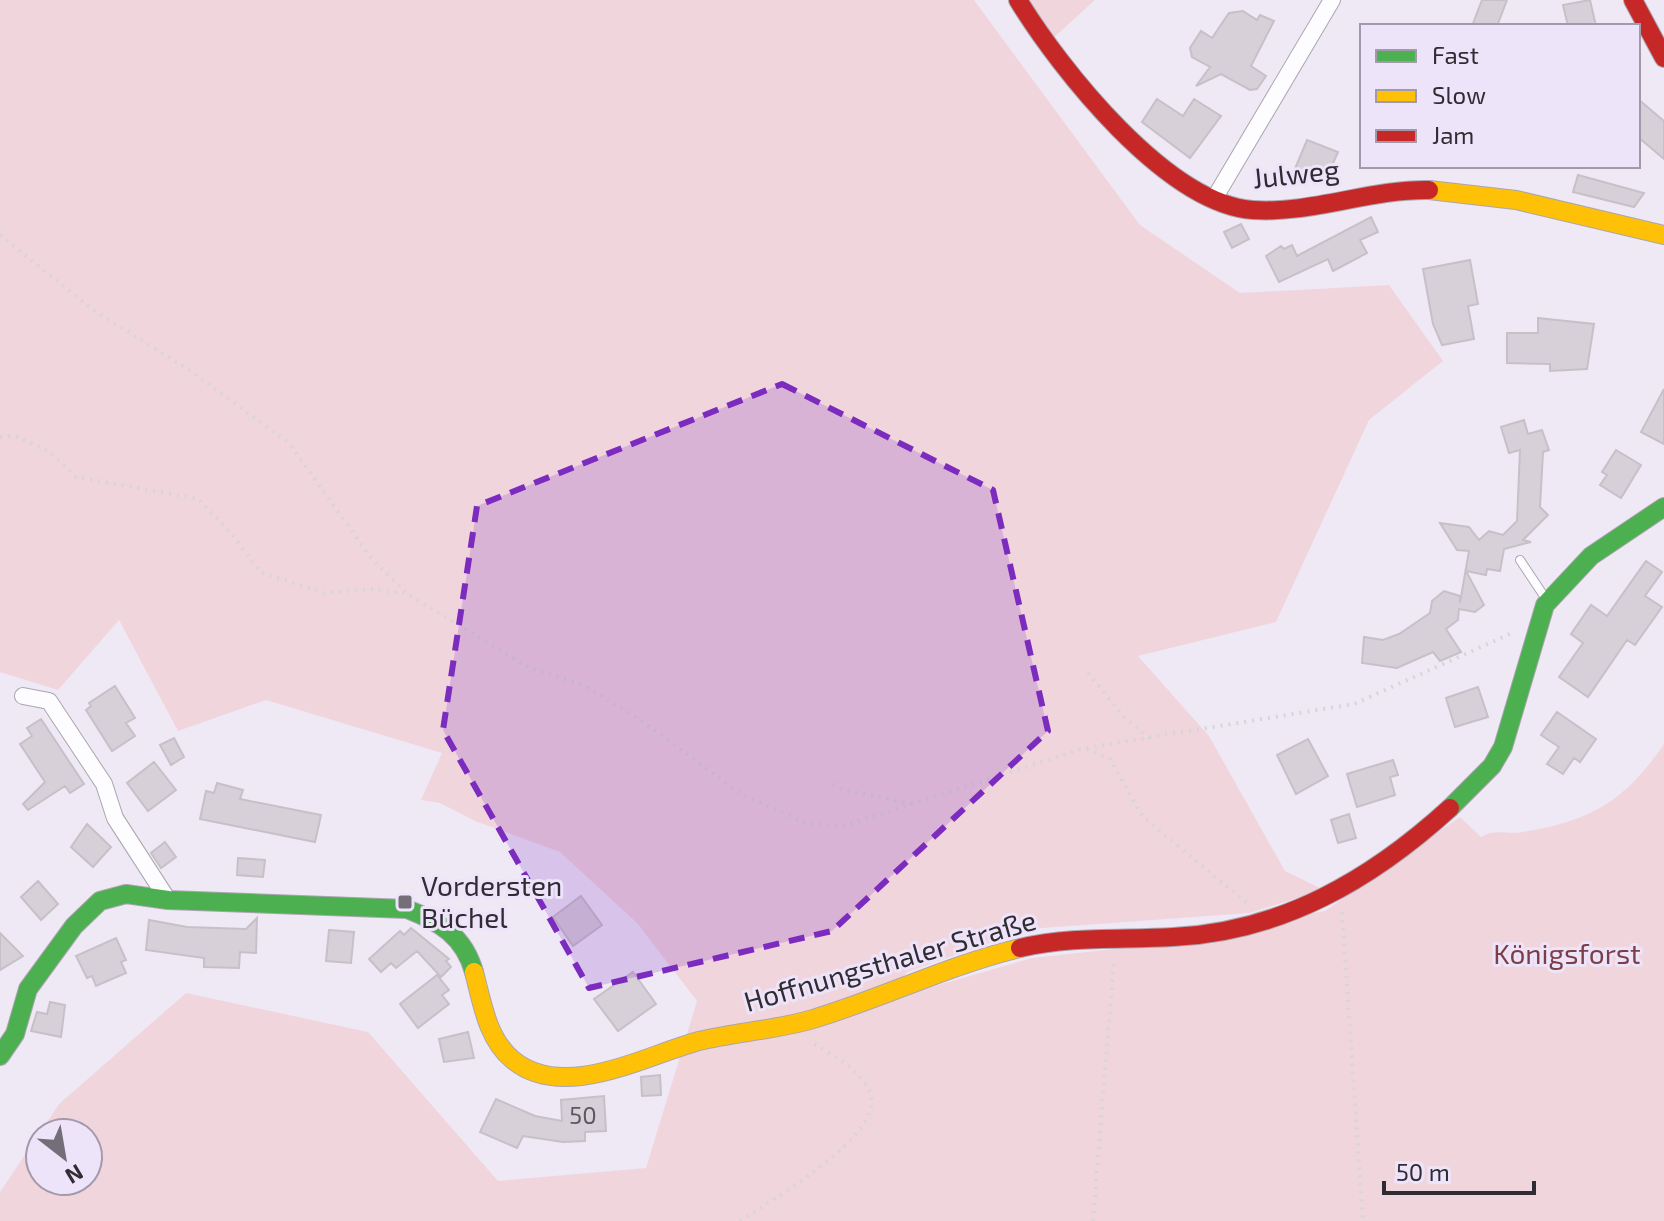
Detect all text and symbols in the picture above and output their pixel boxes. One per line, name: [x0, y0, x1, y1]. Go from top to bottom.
legend: [1360, 24, 1640, 168]
text: Fast: [1432, 40, 1479, 69]
text: Slow: [1432, 80, 1486, 109]
text: Jam: [1432, 120, 1474, 149]
street label: Julweg: [1251, 152, 1341, 194]
place label: Vordersten Büchel: [421, 868, 562, 934]
marker: Vordersten Büchel: [396, 893, 414, 911]
street label: Hoffnungsthaler Straße: [740, 902, 1040, 1018]
park label: Königsforst: [1493, 936, 1641, 970]
house number: 50: [569, 1100, 597, 1129]
north arrow: [24, 1117, 104, 1197]
scale bar: [1384, 1145, 1534, 1195]
text: 50 m: [1396, 1157, 1450, 1186]
text: N: [61, 1160, 88, 1190]

